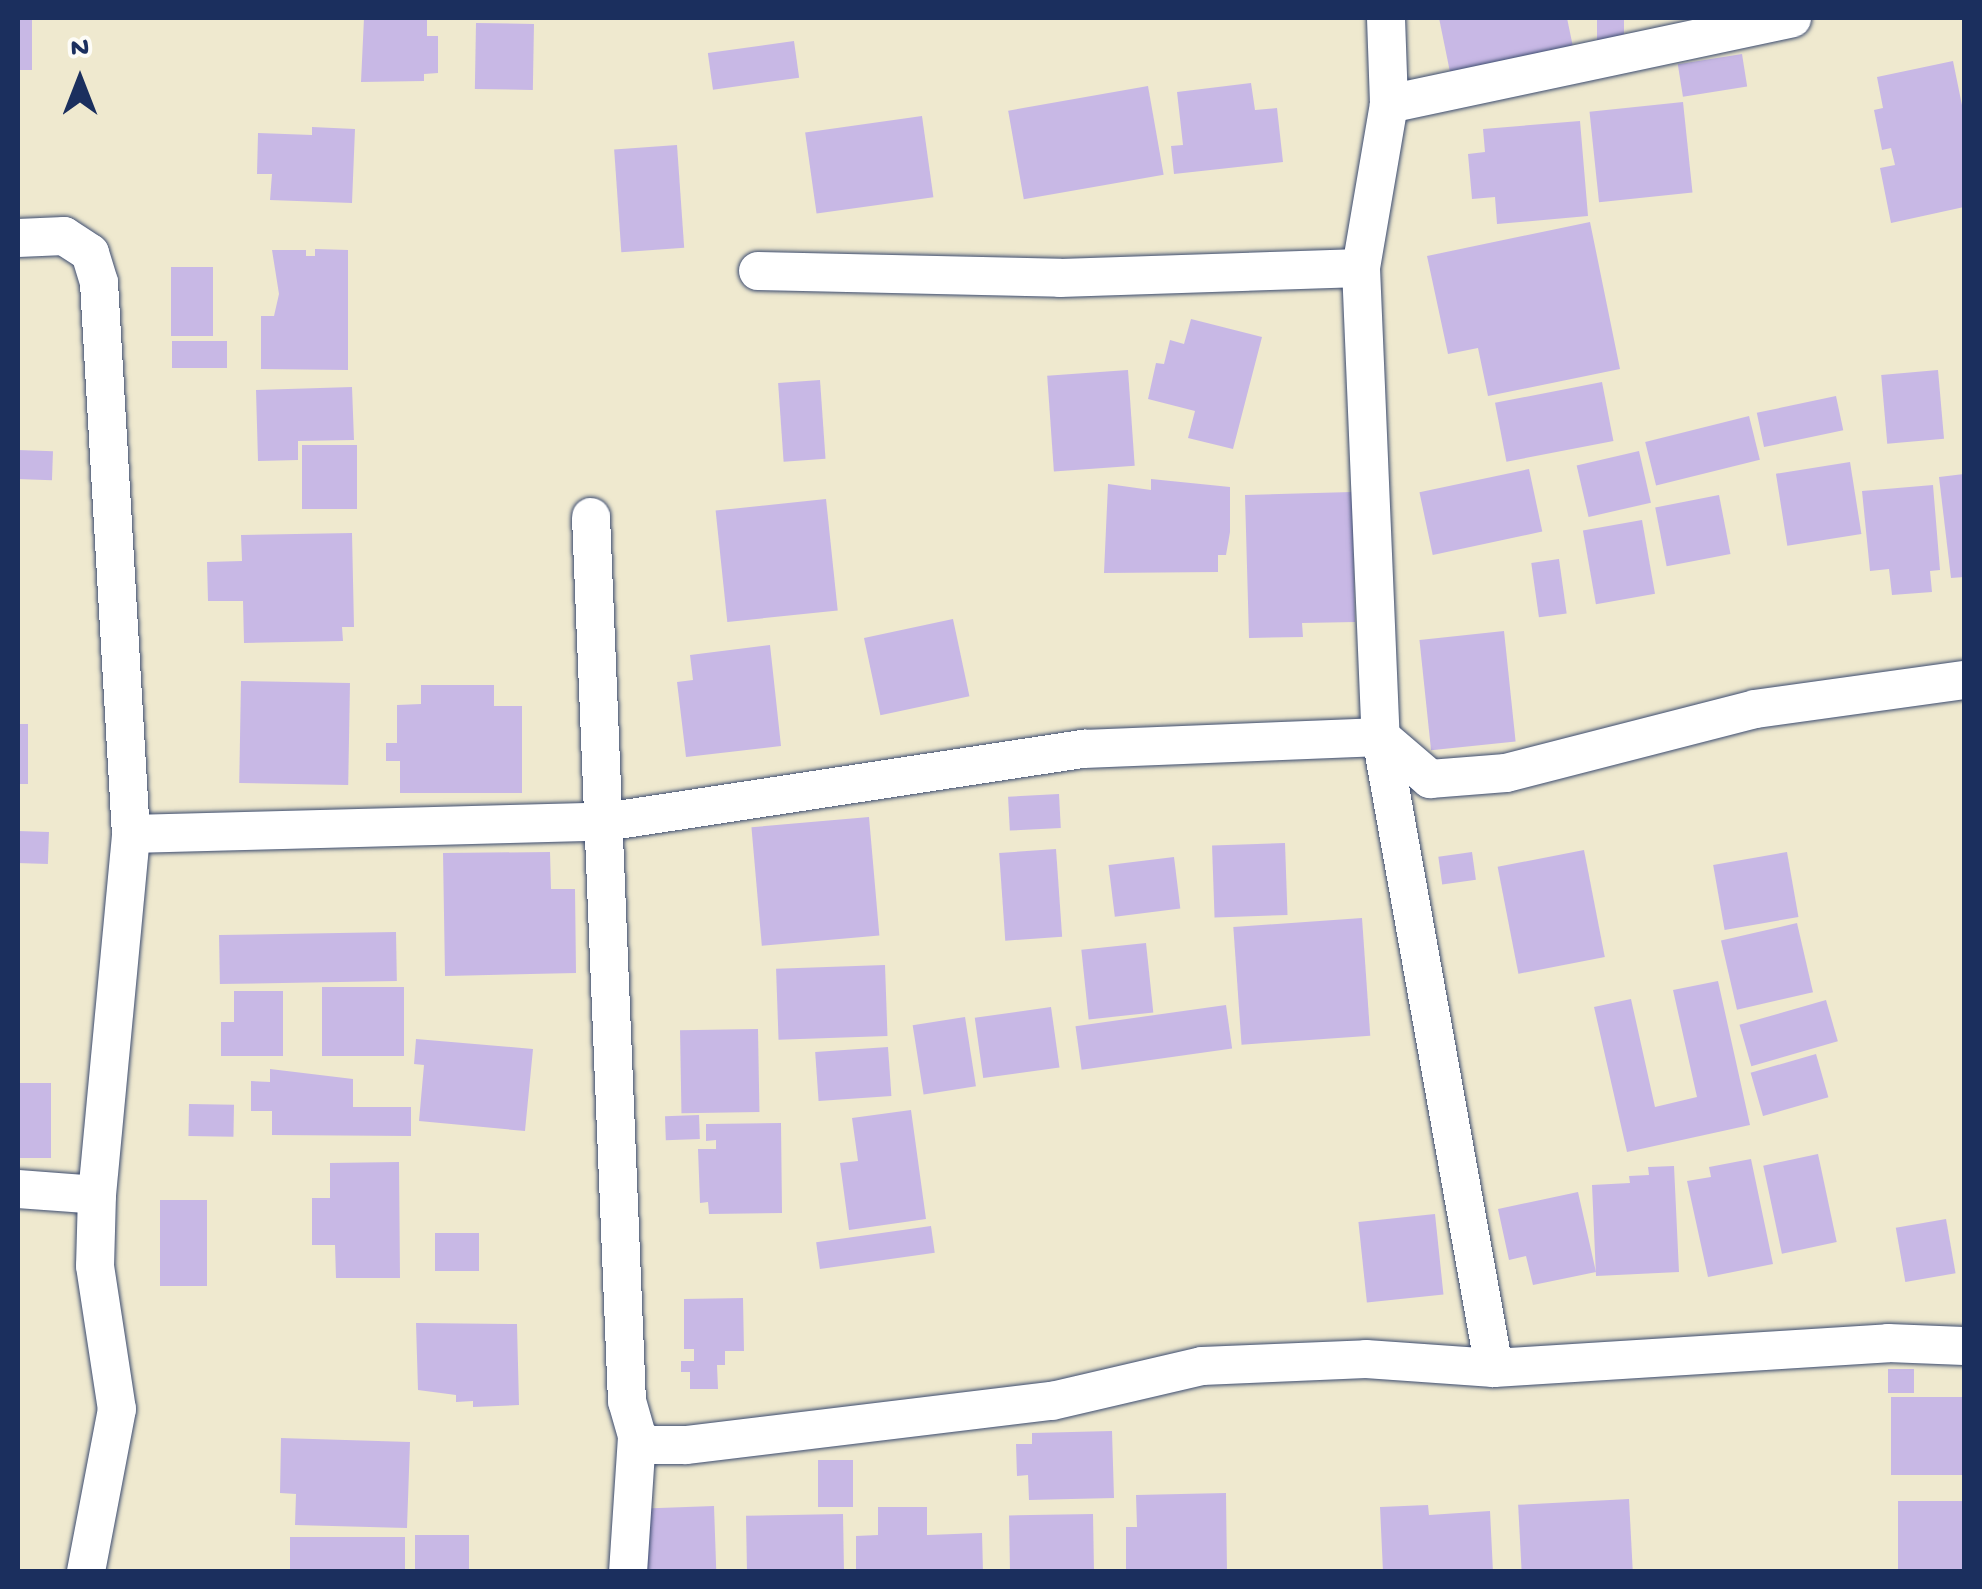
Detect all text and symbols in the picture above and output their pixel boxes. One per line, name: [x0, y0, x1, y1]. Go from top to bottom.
north arrow: [30, 30, 130, 130]
text: N: [71, 33, 89, 66]

